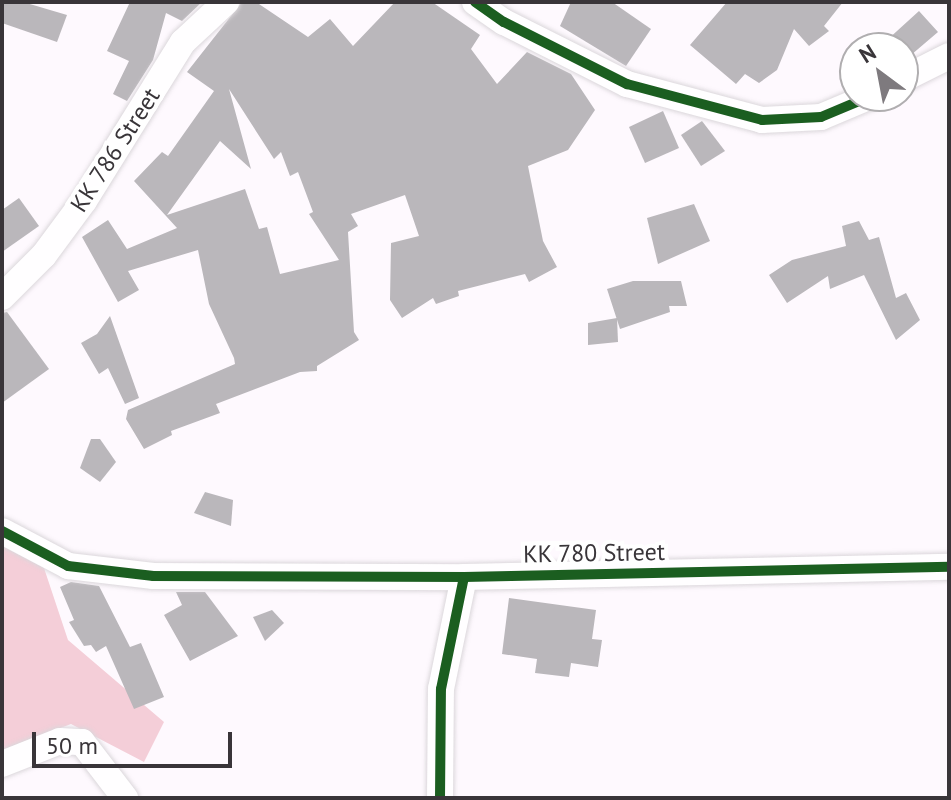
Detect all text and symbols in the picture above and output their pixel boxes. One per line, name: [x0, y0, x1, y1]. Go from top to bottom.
north arrow: [839, 32, 919, 112]
text: N: [854, 38, 881, 69]
street label: KK 786 Street: [64, 82, 166, 218]
street label: KK 780 Street: [522, 537, 666, 569]
scale bar: [36, 716, 236, 766]
text: 50 m: [46, 730, 98, 761]

